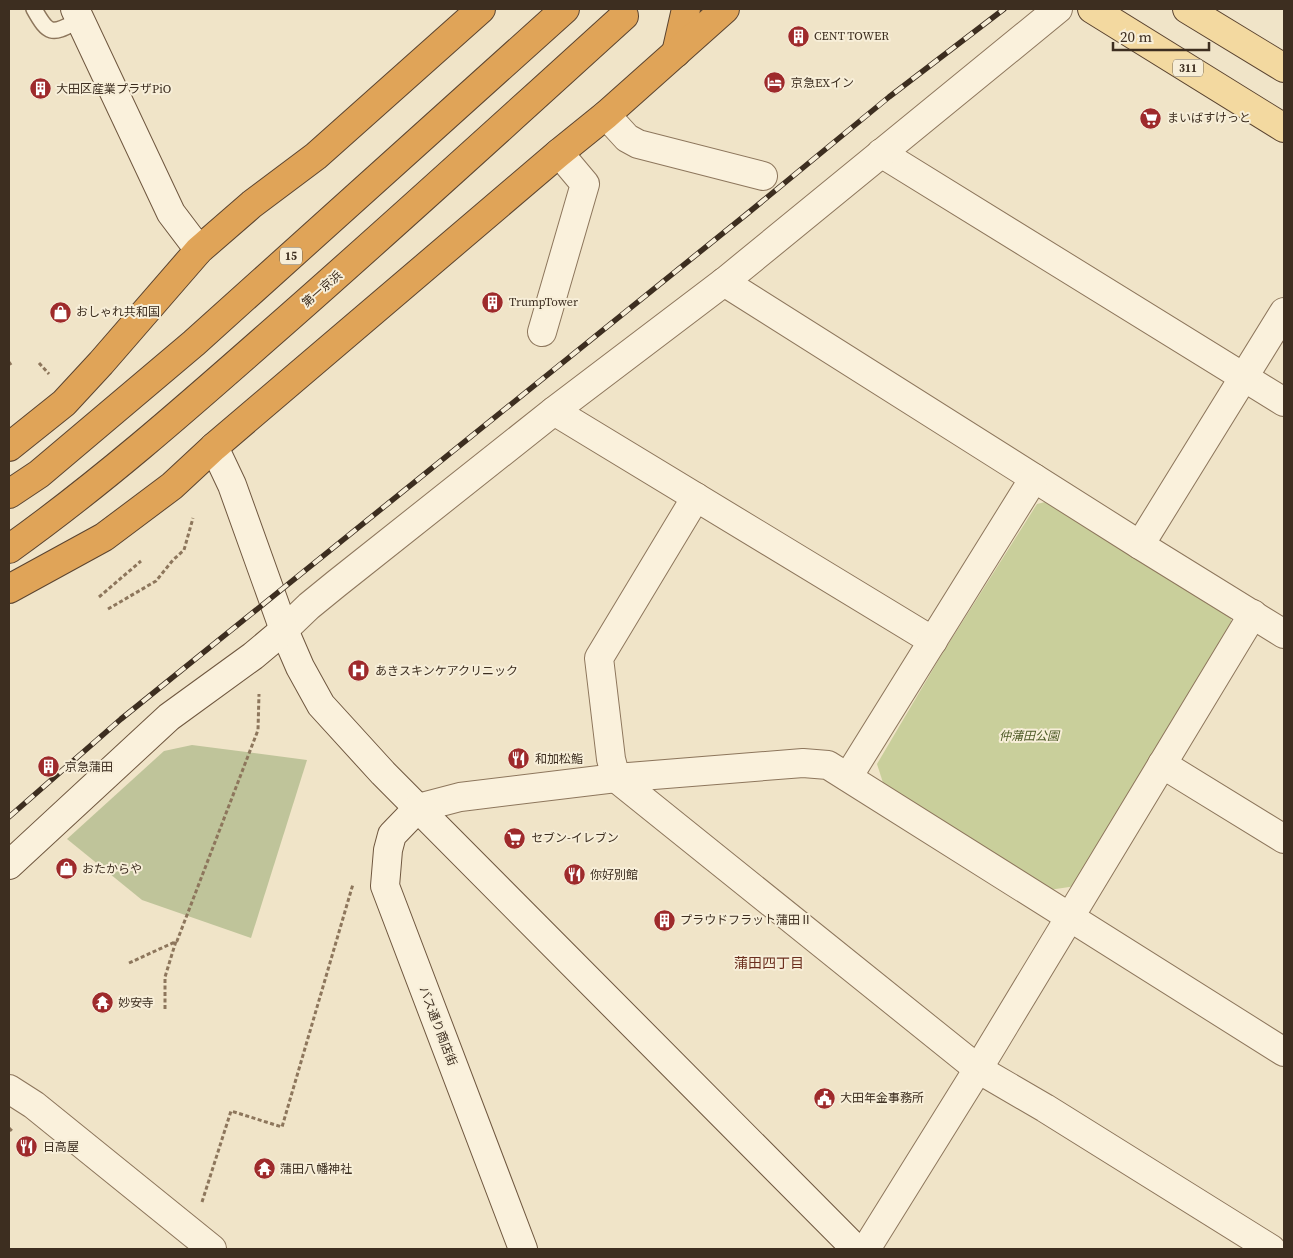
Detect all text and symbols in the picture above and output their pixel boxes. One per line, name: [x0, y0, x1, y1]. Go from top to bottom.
scale bar: [1113, 20, 1209, 52]
building icon: CENT TOWER: [786, 24, 810, 48]
text: 20 m: [1120, 26, 1152, 47]
place label: CENT TOWER: [814, 28, 889, 44]
road number: 311: [1173, 59, 1203, 76]
hotel icon: 京急EXイン: [763, 71, 787, 95]
place label: 京急EXイン: [791, 75, 854, 91]
building icon: 大田区産業プラザPiO: [28, 77, 52, 101]
place label: 大田区産業プラザPiO: [56, 81, 171, 97]
supermarket icon: まいばすけっと: [1139, 106, 1163, 130]
place label: まいばすけっと: [1167, 110, 1251, 126]
road number: 15: [280, 248, 302, 264]
street label: 第一京浜: [299, 267, 345, 311]
building icon: TrumpTower: [481, 290, 505, 314]
place label: TrumpTower: [509, 294, 578, 310]
shop icon: おしゃれ共和国: [48, 300, 72, 324]
place label: おしゃれ共和国: [76, 304, 160, 320]
hospital icon: あきスキンケアクリニック: [347, 659, 371, 683]
place label: あきスキンケアクリニック: [375, 663, 518, 679]
park label: 仲蒲田公園: [999, 728, 1061, 744]
restaurant icon: 和加松鮨: [507, 747, 531, 771]
place label: 和加松鮨: [535, 751, 583, 767]
building icon: 京急蒲田: [37, 755, 61, 779]
place label: 京急蒲田: [65, 759, 113, 775]
supermarket icon: セブン-イレブン: [503, 826, 527, 850]
place label: セブン-イレブン: [531, 830, 619, 846]
shop icon: おたからや: [54, 857, 78, 881]
place label: おたからや: [82, 861, 142, 877]
restaurant icon: 你好別館: [562, 863, 586, 887]
place label: 你好別館: [590, 867, 638, 883]
building icon: プラウドフラット蒲田Ⅱ: [652, 908, 676, 932]
place label: プラウドフラット蒲田Ⅱ: [680, 912, 812, 928]
district label: 蒲田四丁目: [734, 953, 804, 973]
street label: バス通り商店街: [415, 984, 461, 1068]
temple icon: 妙安寺: [90, 991, 114, 1015]
place label: 妙安寺: [118, 995, 154, 1011]
public building icon: 大田年金事務所: [812, 1086, 836, 1110]
place label: 大田年金事務所: [840, 1090, 924, 1106]
restaurant icon: 日高屋: [15, 1135, 39, 1159]
place label: 日高屋: [43, 1139, 79, 1155]
temple icon: 蒲田八幡神社: [252, 1157, 276, 1181]
place label: 蒲田八幡神社: [280, 1161, 352, 1177]

